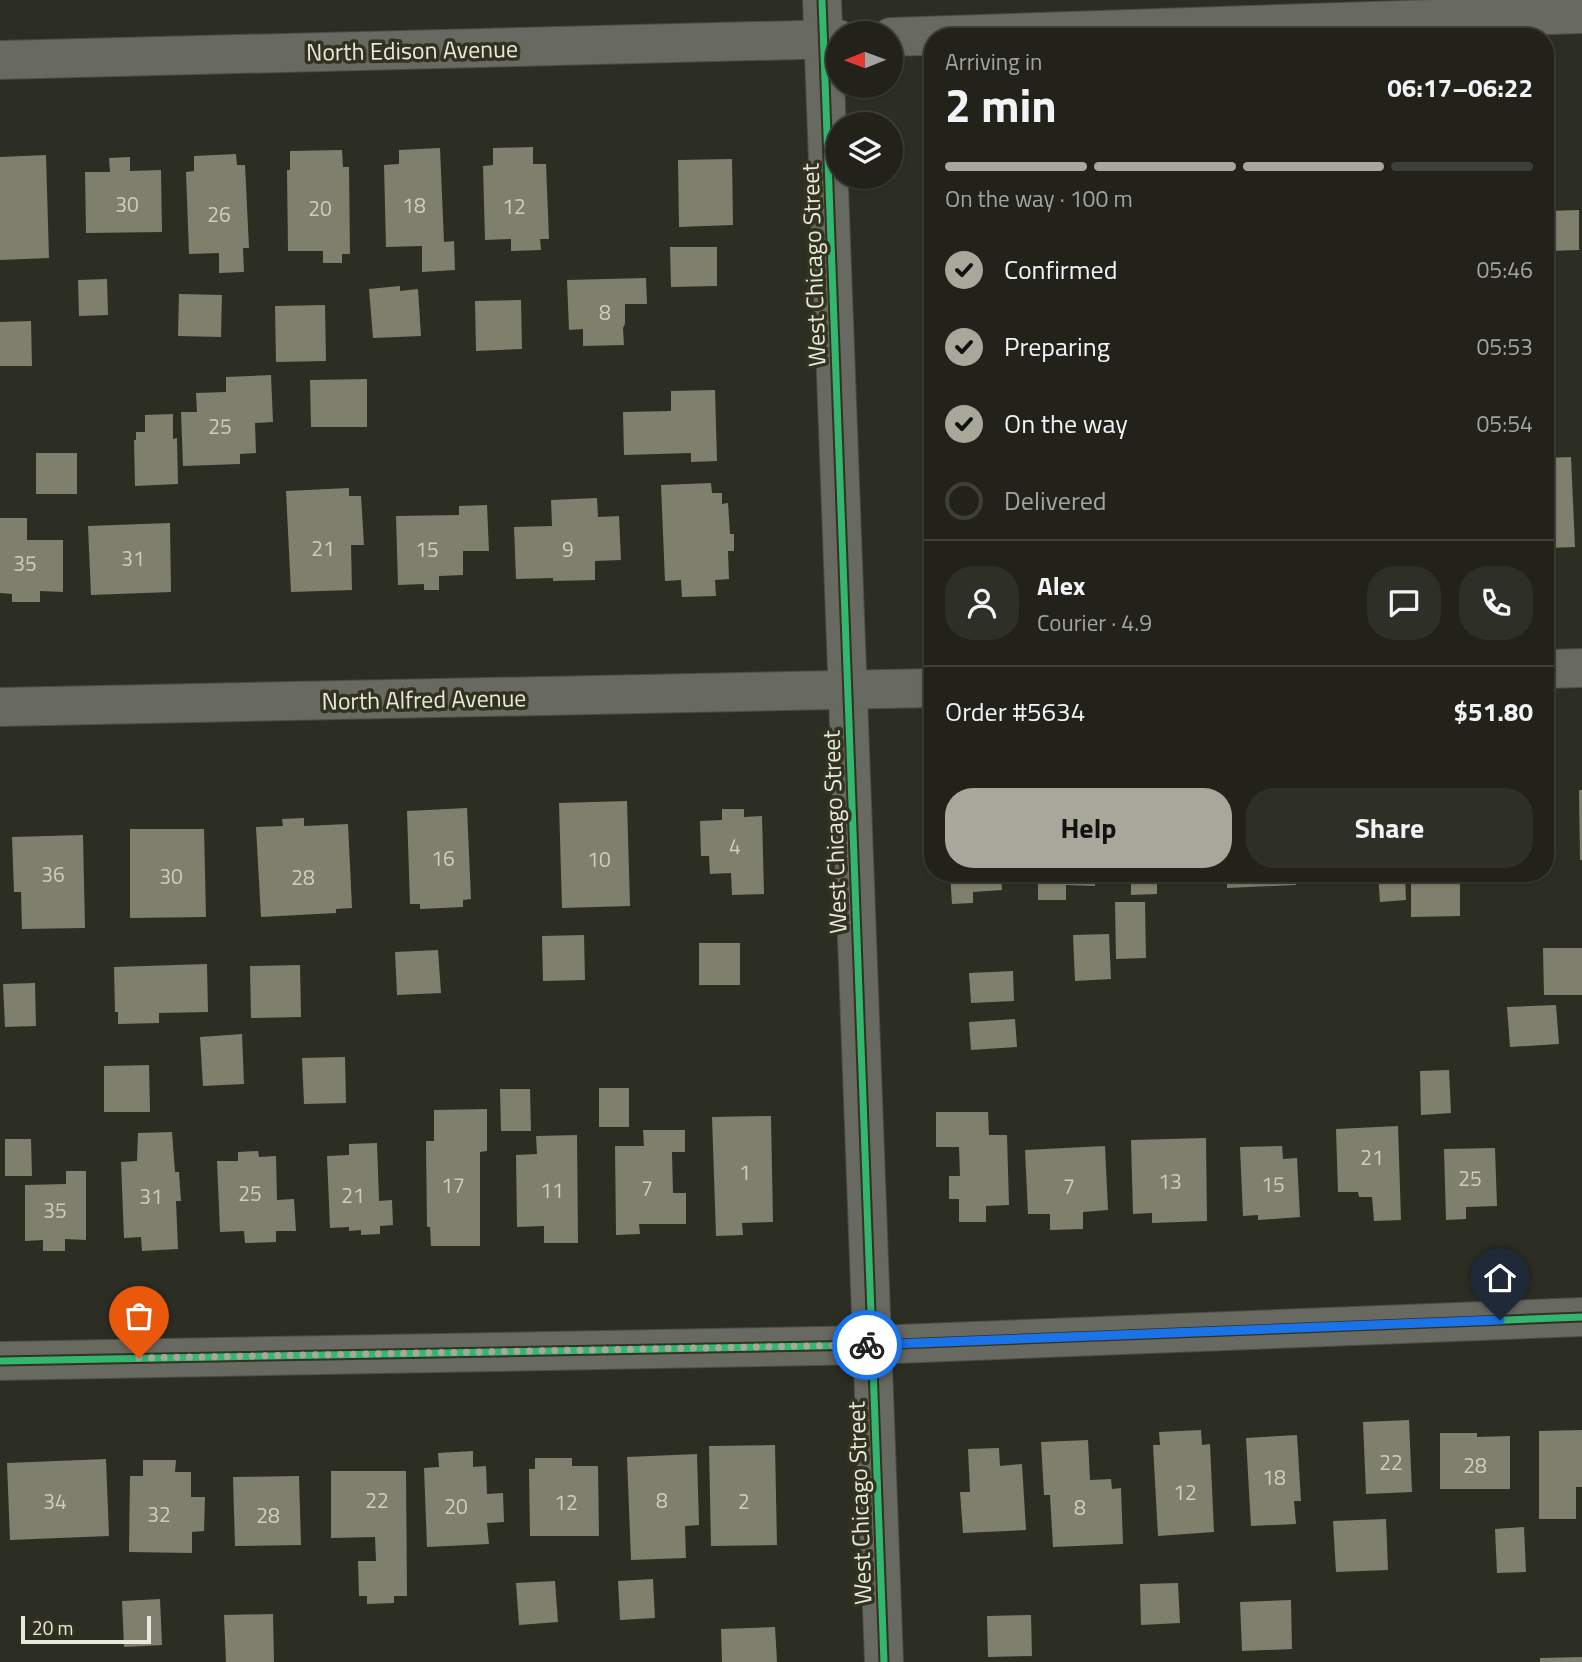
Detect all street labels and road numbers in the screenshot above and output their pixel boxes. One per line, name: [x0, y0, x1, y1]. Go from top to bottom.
street label: North Edison Avenue: [306, 30, 518, 70]
street label: West Chicago Street: [791, 162, 835, 367]
street label: North Alfred Avenue: [321, 679, 527, 719]
street label: West Chicago Street: [812, 729, 856, 934]
street label: West Chicago Street: [837, 1400, 881, 1605]

